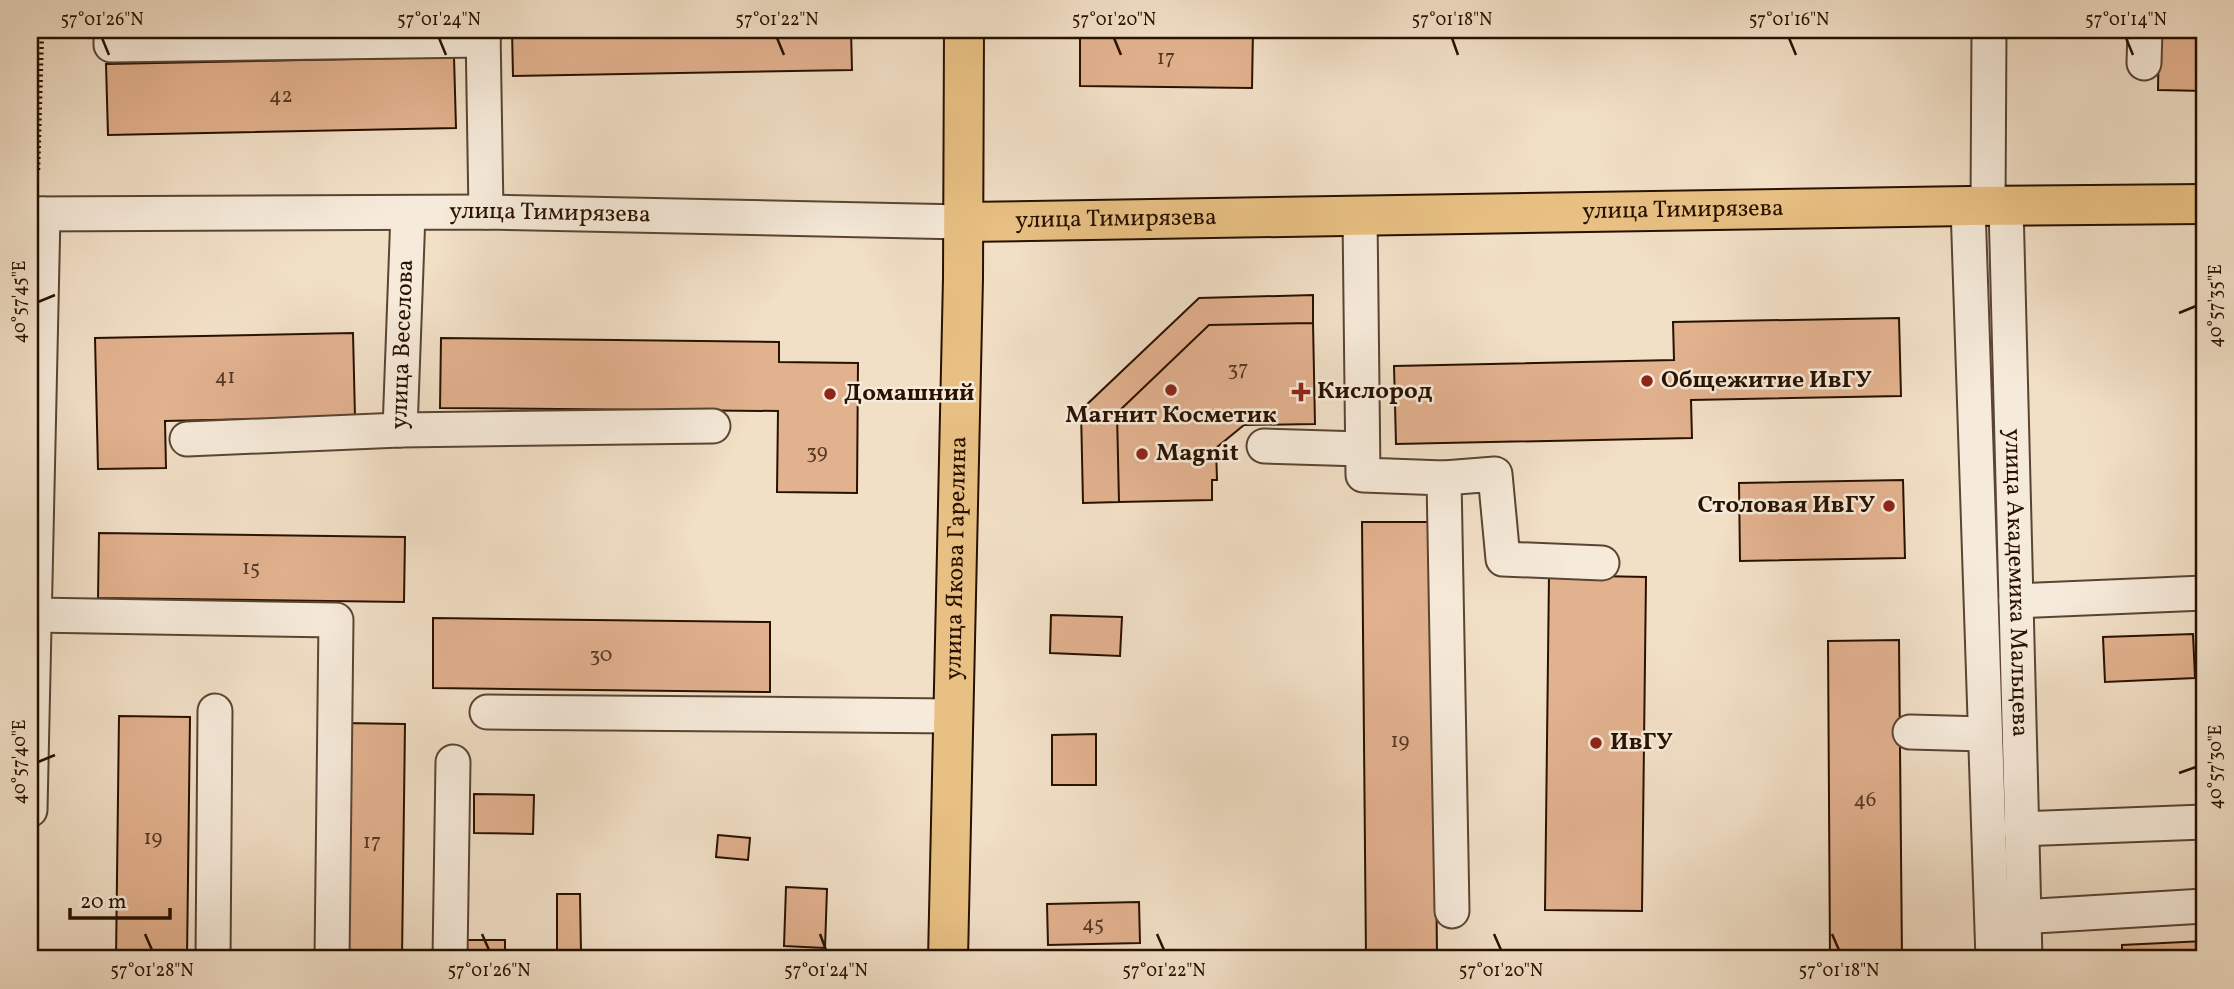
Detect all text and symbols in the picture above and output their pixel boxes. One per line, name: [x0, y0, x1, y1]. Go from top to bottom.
text: 57°01'26"N: [60, 8, 144, 33]
text: 57°01'24"N: [397, 8, 481, 33]
text: 57°01'22"N: [735, 8, 819, 33]
text: 57°01'20"N: [1072, 8, 1156, 33]
text: 57°01'18"N: [1412, 8, 1492, 33]
text: 57°01'16"N: [1749, 8, 1829, 33]
text: 57°01'14"N: [2085, 8, 2167, 33]
house number: 17: [1157, 44, 1175, 73]
house number: 42: [269, 82, 293, 111]
street label: улица Тимирязева: [1582, 192, 1784, 229]
street label: улица Тимирязева: [449, 195, 651, 232]
street label: улица Тимирязева: [1015, 201, 1217, 238]
street label: улица Веселова: [383, 259, 423, 430]
text: 40°57'45"E: [8, 260, 33, 343]
text: 40°57'35"E: [2204, 264, 2229, 348]
house number: 37: [1228, 355, 1248, 384]
house number: 41: [215, 363, 235, 392]
place label: Общежитие ИвГУ: [1661, 364, 1872, 398]
marker: Общежитие ИвГУ: [1639, 373, 1655, 389]
place label: Кислород: [1317, 375, 1433, 409]
place label: Домашний: [844, 377, 975, 411]
marker: Магнит Косметик: [1163, 382, 1179, 398]
marker: Кислород: [1291, 382, 1311, 402]
marker: Домашний: [822, 386, 838, 402]
place label: Магнит Косметик: [1065, 399, 1277, 433]
street label: улица Академика Мальцева: [1995, 428, 2036, 737]
street label: улица Якова Гарелина: [937, 436, 977, 680]
place label: Magnit: [1156, 437, 1239, 471]
house number: 39: [806, 438, 828, 467]
marker: Magnit: [1134, 446, 1150, 462]
place label: Столовая ИвГУ: [1697, 489, 1875, 523]
marker: Столовая ИвГУ: [1881, 498, 1897, 514]
house number: 15: [242, 554, 260, 583]
house number: 30: [590, 641, 612, 670]
text: 40°57'40"E: [8, 719, 33, 804]
text: 40°57'30"E: [2204, 724, 2229, 809]
place label: ИвГУ: [1610, 726, 1673, 760]
house number: 19: [1390, 727, 1410, 756]
marker: ИвГУ: [1588, 735, 1604, 751]
house number: 46: [1854, 786, 1876, 815]
house number: 19: [143, 824, 163, 853]
house number: 17: [363, 828, 381, 857]
scale bar: [70, 877, 170, 921]
text: 20 m: [80, 888, 126, 917]
house number: 45: [1082, 910, 1104, 939]
text: 57°01'28"N: [110, 959, 194, 984]
text: 57°01'26"N: [447, 959, 531, 984]
text: 57°01'24"N: [784, 959, 868, 984]
text: 57°01'22"N: [1122, 959, 1206, 984]
text: 57°01'20"N: [1459, 959, 1543, 984]
text: 57°01'18"N: [1799, 959, 1879, 984]

